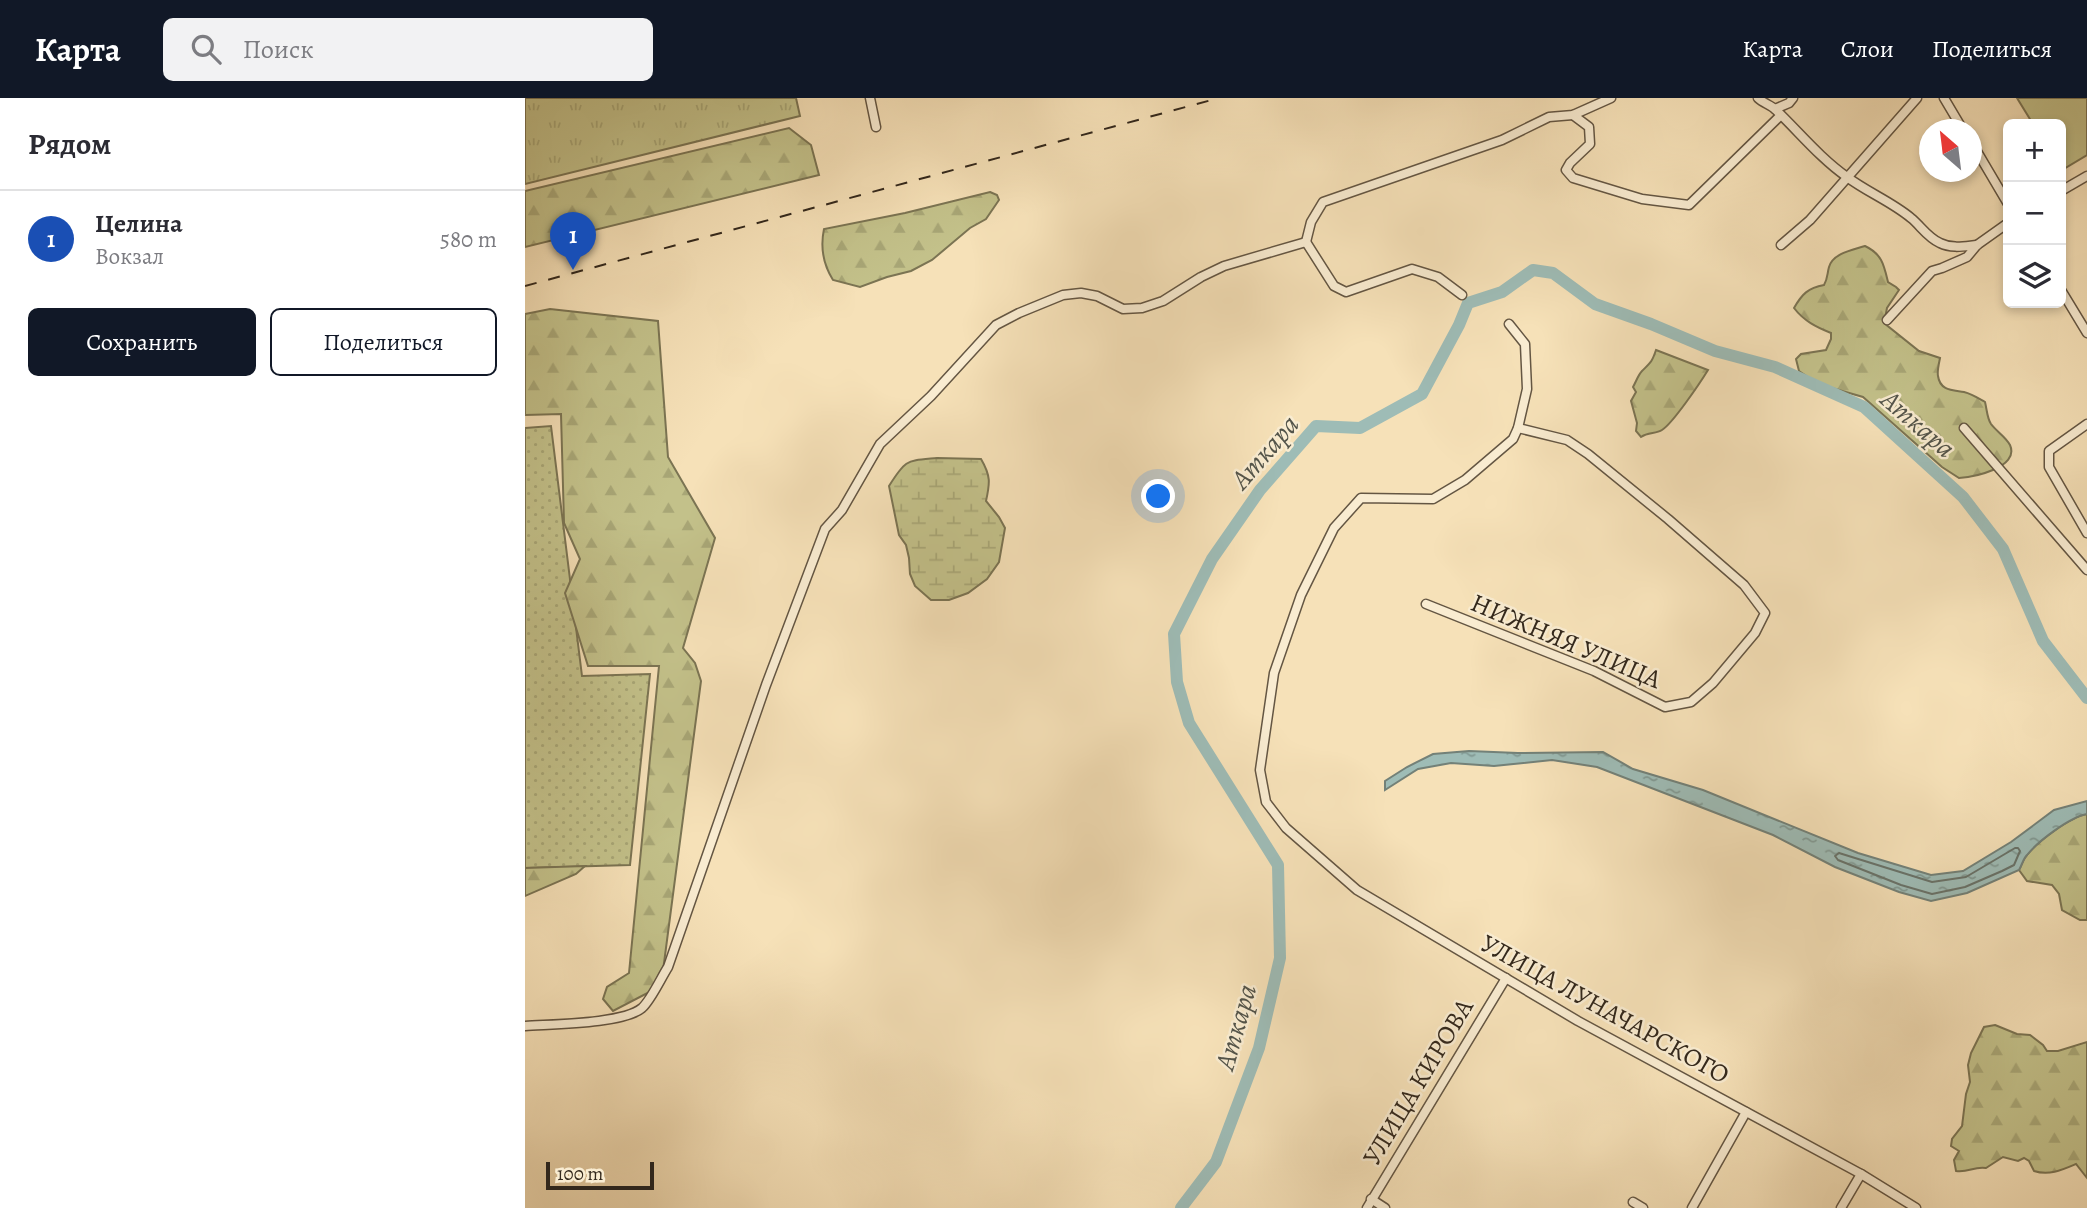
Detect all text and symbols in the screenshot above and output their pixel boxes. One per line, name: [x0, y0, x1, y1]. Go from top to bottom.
search box: [163, 18, 653, 81]
text: Карта: [35, 27, 121, 72]
icon: search: [187, 30, 225, 68]
text: Поиск: [243, 32, 314, 67]
text: Карта: [1742, 33, 1803, 65]
text: Слои: [1841, 33, 1894, 65]
text: Поделиться: [1932, 33, 2052, 65]
north arrow: [1919, 119, 1982, 182]
map controls: [2003, 119, 2066, 308]
button: +: [2003, 119, 2066, 182]
text: Рядом: [28, 124, 111, 164]
button: −: [2003, 182, 2066, 245]
text: Целина: [95, 206, 183, 241]
pin: 1: [550, 212, 596, 270]
text: 1: [47, 224, 55, 255]
text: 580 m: [440, 224, 497, 255]
text: Вокзал: [95, 241, 164, 272]
button: layers: [2003, 245, 2066, 308]
button: Сохранить: [28, 308, 256, 376]
button: Поделиться: [270, 308, 497, 376]
water label: Аткара: [1871, 380, 1963, 467]
water label: Аткара: [1221, 407, 1308, 499]
your location: [1141, 479, 1175, 513]
street label: НИЖНЯЯ УЛИЦА: [1465, 585, 1667, 697]
street label: УЛИЦА ЛУНАЧАРСКОГО: [1474, 926, 1736, 1092]
water label: Аткара: [1205, 980, 1266, 1076]
street label: УЛИЦА КИРОВА: [1354, 992, 1482, 1172]
scale bar: [546, 1159, 655, 1191]
text: 100 m: [557, 1161, 603, 1187]

